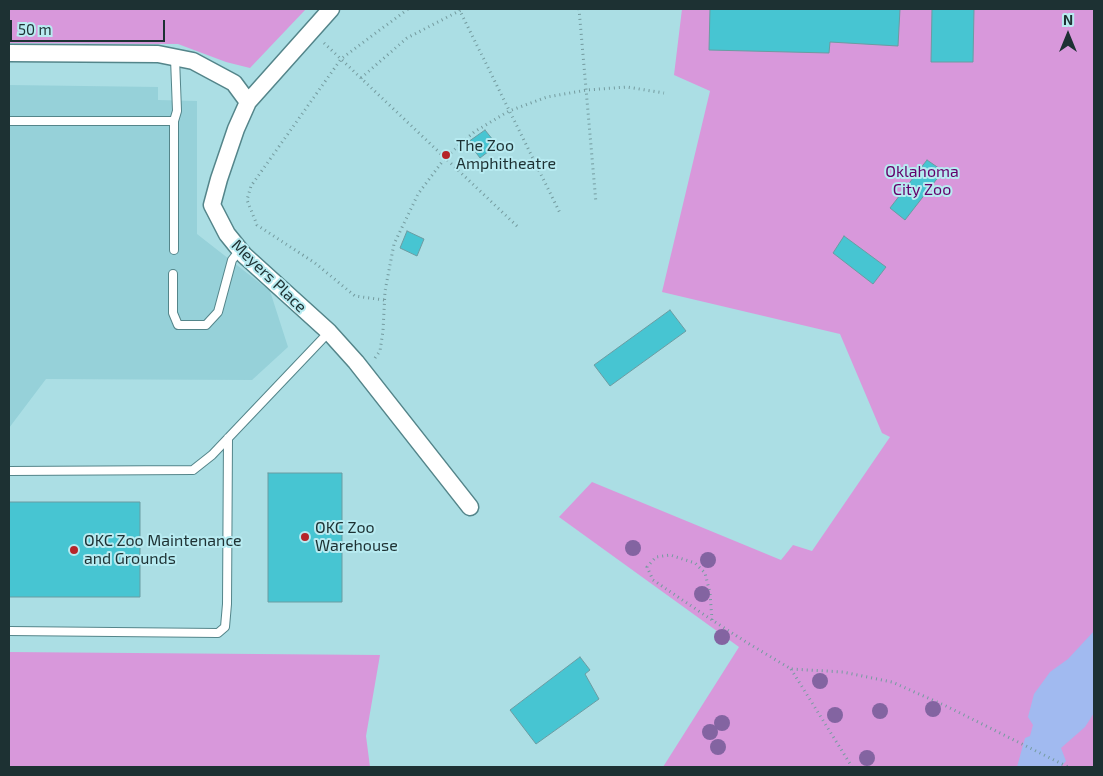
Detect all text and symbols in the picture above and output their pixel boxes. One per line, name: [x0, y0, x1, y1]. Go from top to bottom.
scale bar: [12, 10, 168, 42]
north arrow: [1043, 10, 1093, 60]
text: N: [1063, 11, 1073, 28]
text: 50 m: [18, 20, 52, 38]
place label: The Zoo Amphitheatre: [456, 136, 556, 174]
marker: The Zoo Amphitheatre: [440, 149, 452, 161]
park label: Oklahoma City Zoo: [885, 162, 959, 200]
street label: Meyers Place: [227, 235, 311, 317]
place label: OKC Zoo Warehouse: [315, 518, 398, 556]
place label: OKC Zoo Maintenance and Grounds: [84, 531, 242, 569]
marker: OKC Zoo Warehouse: [299, 531, 311, 543]
marker: OKC Zoo Maintenance and Grounds: [68, 544, 80, 556]

